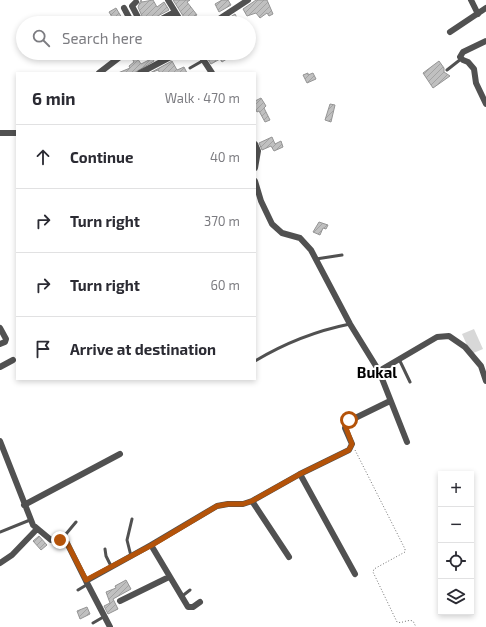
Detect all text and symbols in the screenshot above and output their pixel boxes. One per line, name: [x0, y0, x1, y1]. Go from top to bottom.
search box: [16, 16, 256, 60]
icon: search: [30, 27, 52, 49]
text: Search here: [62, 29, 143, 47]
text: 6 min: [32, 88, 76, 108]
text: Walk · 470 m: [165, 90, 240, 106]
icon: ahead: [32, 146, 54, 168]
text: Continue: [70, 148, 133, 166]
text: 40 m: [210, 149, 240, 165]
icon: right: [32, 210, 54, 232]
text: Turn right: [70, 212, 140, 230]
text: 370 m: [204, 213, 240, 229]
icon: right: [32, 274, 54, 296]
text: Turn right: [70, 276, 140, 294]
text: 60 m: [210, 277, 240, 293]
icon: arrive: [32, 338, 54, 360]
text: Arrive at destination: [70, 340, 216, 358]
district label: Bukal: [357, 363, 397, 381]
route start: [340, 411, 358, 429]
map controls: [438, 471, 474, 615]
button: +: [438, 471, 474, 507]
button: −: [438, 507, 474, 543]
route end: [51, 531, 69, 549]
button: locate: [438, 543, 474, 579]
button: layers: [438, 579, 474, 615]

